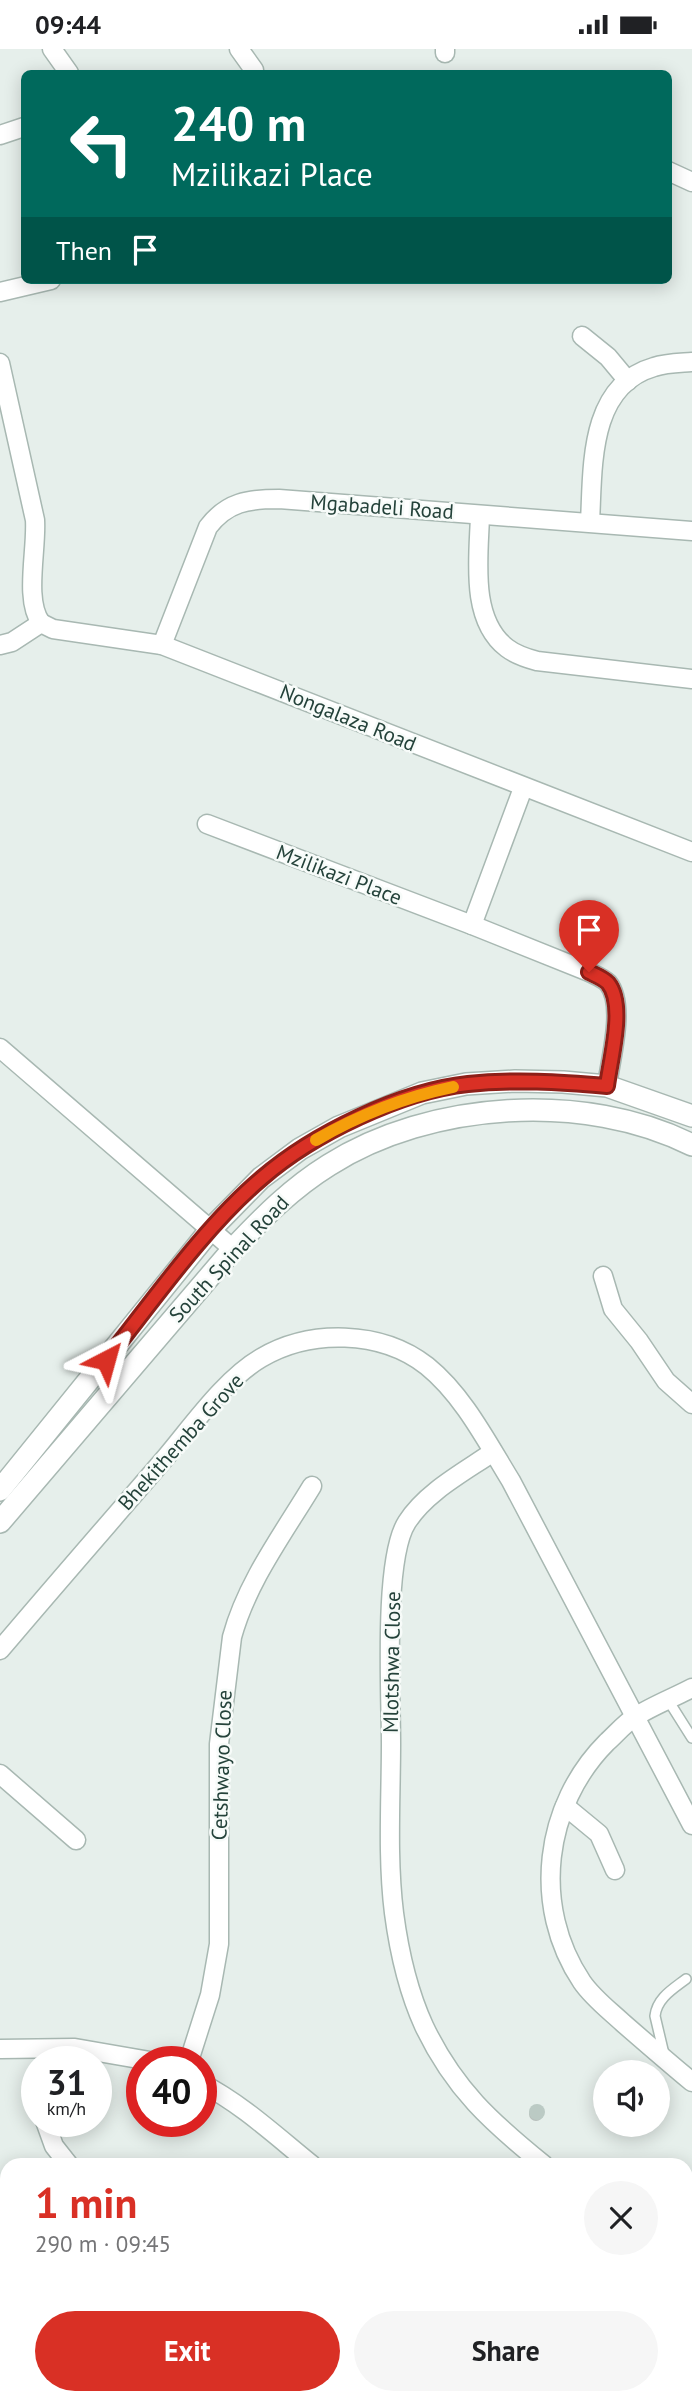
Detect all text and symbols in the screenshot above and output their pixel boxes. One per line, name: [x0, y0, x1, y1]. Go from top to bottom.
text: 09:44: [35, 8, 101, 41]
text: 240 m: [171, 91, 306, 155]
icon: left: [56, 98, 147, 189]
text: Mzilikazi Place: [171, 153, 373, 195]
icon: arrive: [126, 231, 164, 269]
text: Then: [56, 234, 112, 267]
street label: Mgabadeli Road: [309, 488, 455, 525]
street label: Nongalaza Road: [276, 678, 420, 757]
street label: Mzilikazi Place: [273, 838, 406, 911]
pin: [559, 900, 619, 972]
icon: arrive: [570, 911, 608, 949]
street label: South Spinal Road: [163, 1189, 294, 1328]
position arrow: [69, 1323, 143, 1397]
street label: Bhekithemba Grove: [112, 1367, 249, 1516]
street label: Mlotshwa Close: [377, 1591, 406, 1733]
street label: Cetshwayo Close: [205, 1689, 238, 1841]
speed limit sign: 40: [126, 2046, 217, 2137]
text: 31: [47, 2059, 86, 2105]
map controls: [593, 2060, 670, 2137]
button: sound: [593, 2060, 670, 2137]
text: km/h: [47, 2097, 86, 2120]
text: 1 min: [35, 2175, 137, 2230]
button: close: [584, 2181, 658, 2255]
text: 290 m · 09:45: [35, 2229, 171, 2258]
button: Exit: [35, 2311, 340, 2391]
button: Share: [354, 2311, 658, 2391]

